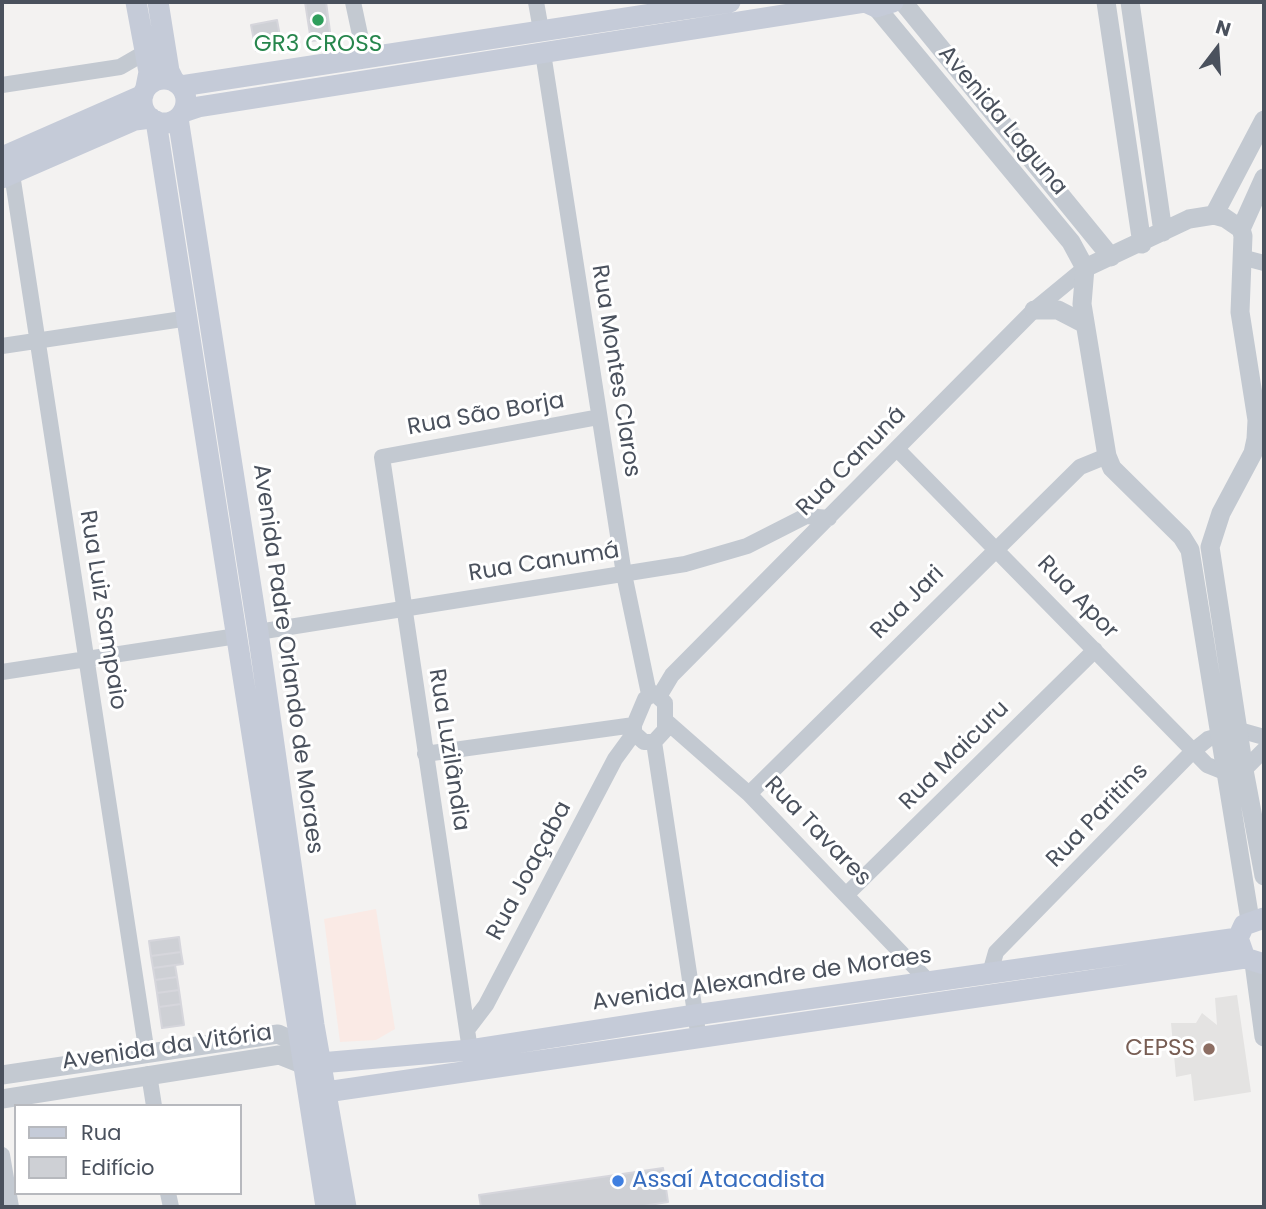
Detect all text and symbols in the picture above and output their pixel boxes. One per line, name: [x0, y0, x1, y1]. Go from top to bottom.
marker: GR3 CROSS: [310, 12, 326, 28]
text: N: [1212, 13, 1234, 43]
north arrow: [1182, 14, 1252, 84]
place label: GR3 CROSS: [254, 31, 382, 59]
street label: Avenida Laguna: [932, 41, 1072, 201]
street label: Rua Montes Claros: [585, 263, 645, 479]
street label: Rua São Borja: [405, 388, 567, 442]
street label: Rua Canuná: [792, 402, 912, 522]
street label: Avenida Padre Orlando de Moraes: [246, 462, 328, 856]
street label: Rua Luiz Sampaio: [73, 508, 131, 712]
street label: Rua Canumá: [467, 537, 621, 589]
street label: Rua Apor: [1031, 551, 1123, 645]
street label: Rua Jari: [866, 561, 950, 645]
street label: Rua Luzilândia: [422, 667, 474, 833]
street label: Rua Maicuru: [895, 696, 1015, 816]
street label: Rua Paritins: [1041, 758, 1155, 874]
street label: Rua Tavares: [758, 771, 876, 893]
street label: Rua Joaçaba: [482, 797, 578, 945]
street label: Avenida Alexandre de Moraes: [591, 943, 933, 1017]
street label: Avenida da Vitória: [60, 1020, 274, 1076]
place label: CEPSS: [1125, 1035, 1195, 1063]
marker: CEPSS: [1201, 1041, 1217, 1057]
legend: [14, 1104, 242, 1195]
text: Rua: [81, 1118, 121, 1147]
text: Edifício: [81, 1153, 155, 1182]
place label: Assaí Atacadista: [632, 1167, 825, 1195]
marker: Assaí Atacadista: [610, 1173, 626, 1189]

